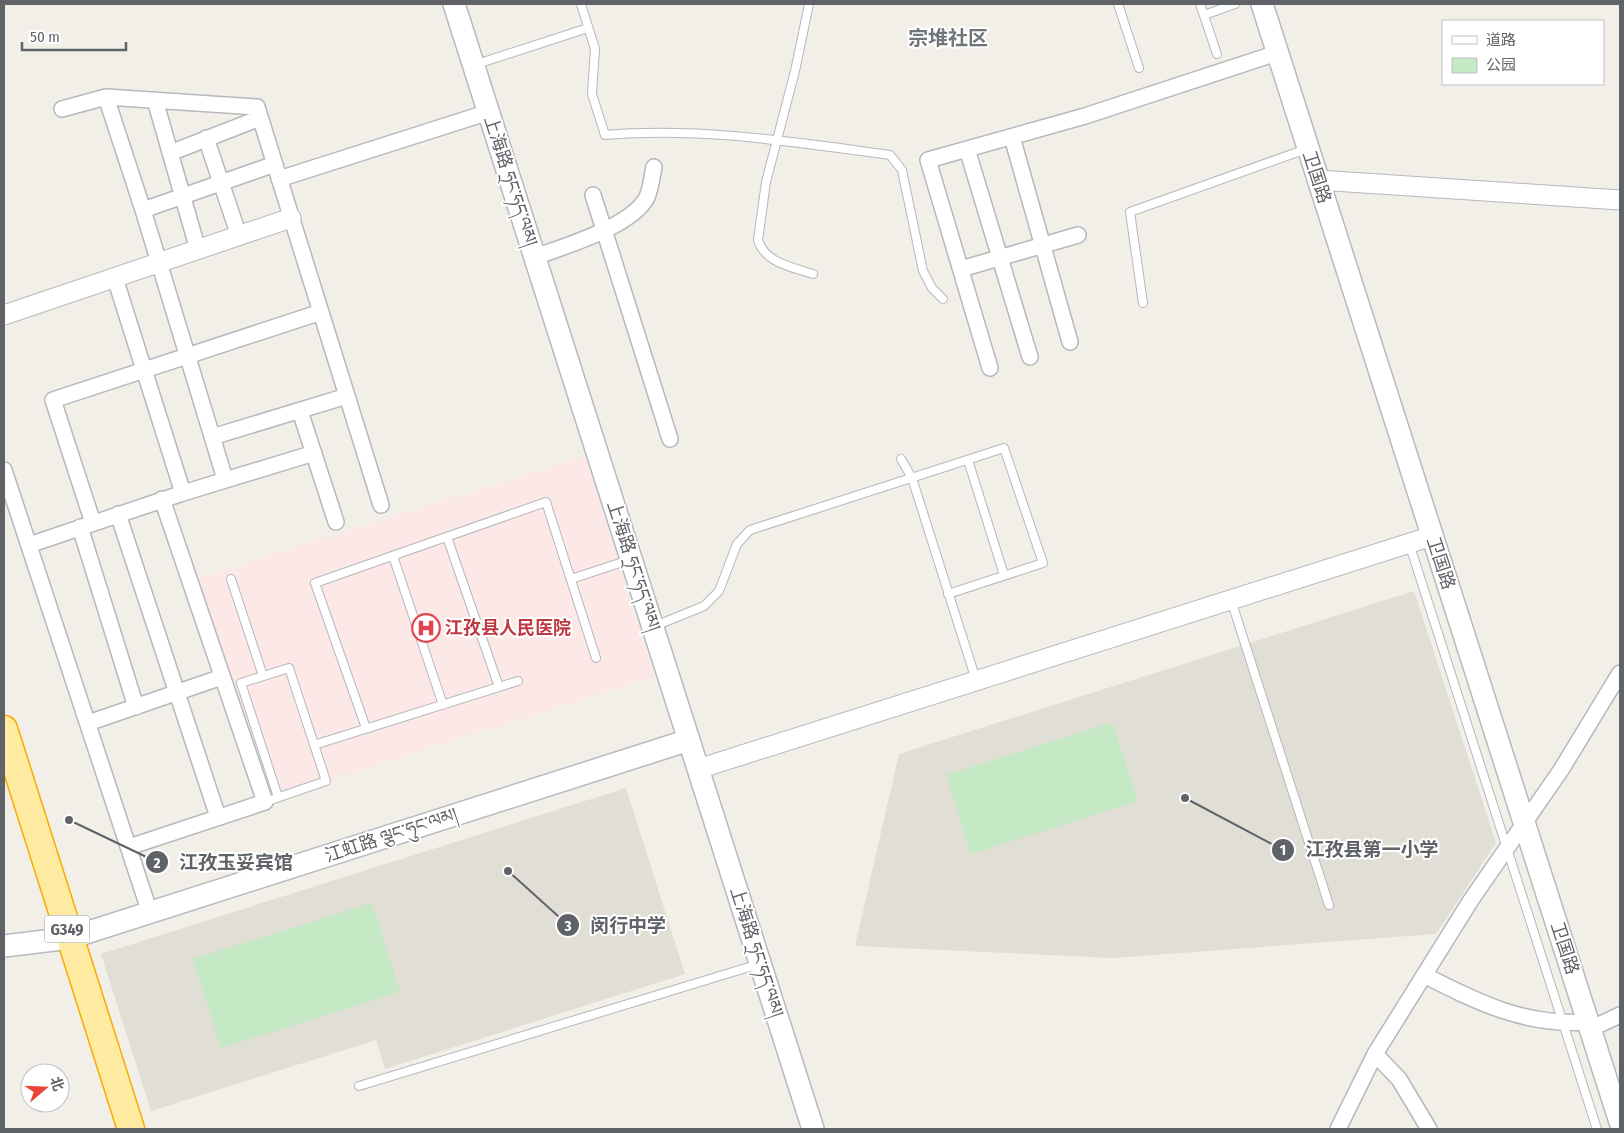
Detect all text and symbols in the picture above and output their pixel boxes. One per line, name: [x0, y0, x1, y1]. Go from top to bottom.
scale bar: [22, 20, 126, 52]
legend: [1442, 20, 1604, 85]
district label: 宗堆社区: [908, 26, 988, 50]
text: 50 m: [30, 28, 60, 46]
text: 道路: [1486, 31, 1516, 49]
text: 公园: [1486, 56, 1516, 74]
street label: 上海路 ཧྲང་ཧད་ལམ།: [476, 113, 542, 250]
street label: 卫国路: [1298, 148, 1336, 206]
street label: 上海路 ཧྲང་ཧད་ལམ།: [599, 498, 665, 635]
street label: 卫国路: [1422, 534, 1460, 592]
hospital icon: 江孜县人民医院: [411, 613, 441, 643]
place label: 江孜县人民医院: [445, 617, 571, 639]
street label: 江虹路 ལྕང་ཧུང་ལམ།: [322, 803, 461, 871]
callout: 江孜县第一小学: [1270, 833, 1448, 867]
text: 江孜县第一小学: [1305, 838, 1439, 861]
text: 1: [1280, 841, 1286, 859]
callout: 江孜玉妥宾馆: [144, 845, 303, 879]
text: 江孜玉妥宾馆: [179, 851, 293, 874]
text: 2: [153, 854, 161, 872]
street label: 上海路 ཧྲང་ཧད་ལམ།: [722, 884, 788, 1021]
callout: 闵行中学: [555, 908, 676, 942]
text: 闵行中学: [590, 914, 666, 937]
road number: G349: [44, 916, 90, 942]
text: 3: [563, 917, 572, 935]
street label: 卫国路: [1546, 919, 1584, 977]
north arrow: [20, 1063, 70, 1113]
text: 北: [47, 1075, 67, 1093]

